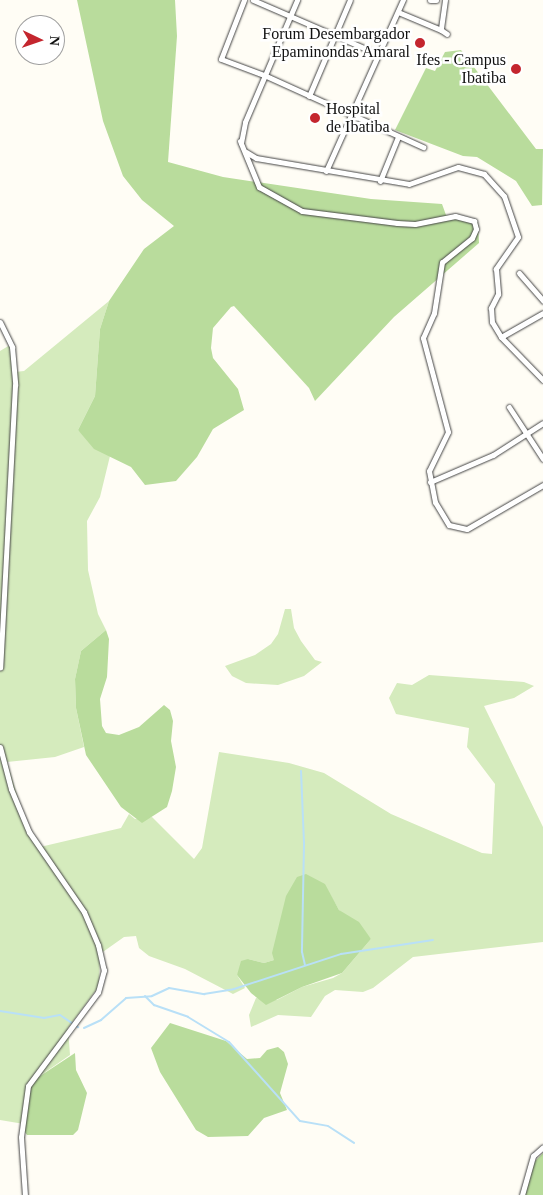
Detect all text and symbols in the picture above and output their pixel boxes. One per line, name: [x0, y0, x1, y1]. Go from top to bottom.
north arrow: [15, 15, 65, 65]
place label: Forum Desembargador Epaminondas Amaral: [262, 24, 410, 62]
text: N: [47, 35, 62, 46]
marker: Forum Desembargador Epaminondas Amaral: [414, 37, 426, 49]
place label: Ifes - Campus Ibatiba: [416, 50, 506, 88]
marker: Ifes - Campus Ibatiba: [510, 63, 522, 75]
place label: Hospital de Ibatiba: [326, 99, 390, 137]
marker: Hospital de Ibatiba: [308, 111, 322, 125]

